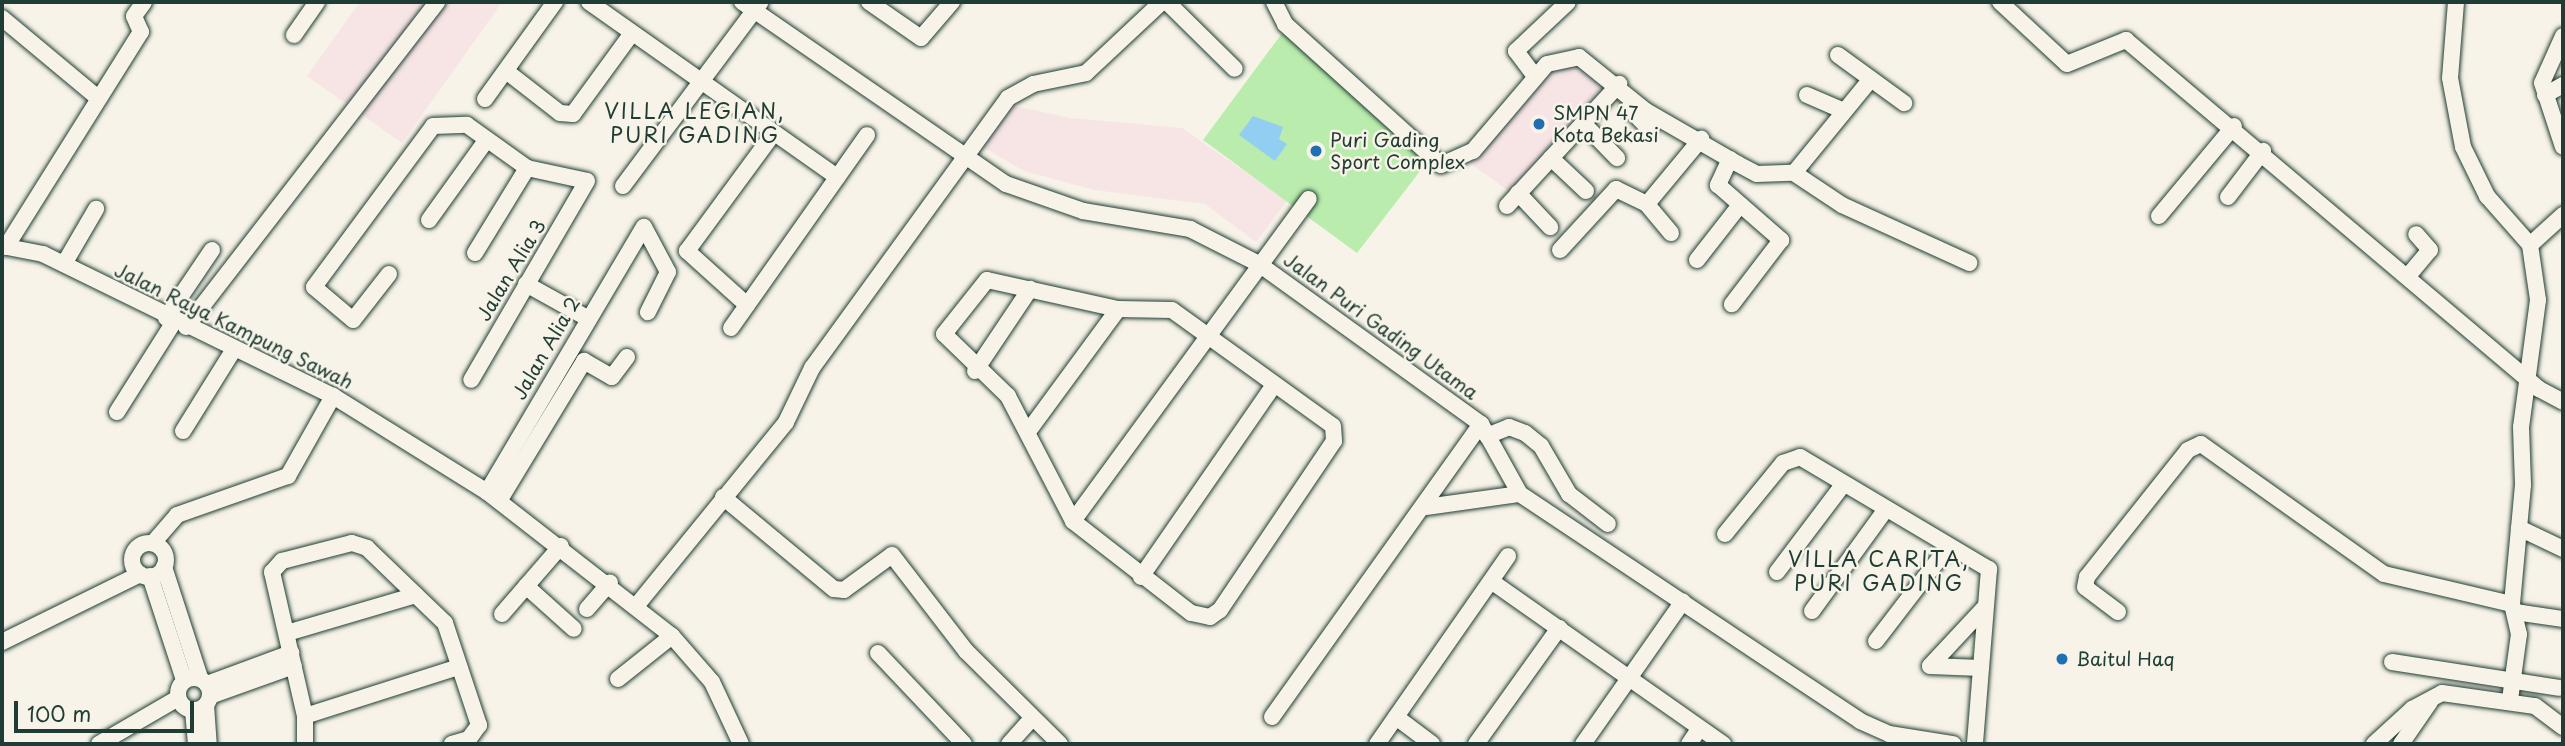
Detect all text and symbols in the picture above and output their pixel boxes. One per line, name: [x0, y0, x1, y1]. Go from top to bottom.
district label: VILLA LEGIAN, PURI GADING: [607, 97, 783, 147]
place label: SMPN 47 Kota Bekasi: [1553, 102, 1660, 146]
marker: SMPN 47 Kota Bekasi: [1531, 116, 1547, 132]
place label: Puri Gading Sport Complex: [1330, 129, 1465, 173]
marker: Puri Gading Sport Complex: [1308, 143, 1324, 159]
street label: Jalan Alia 3: [472, 215, 550, 325]
street label: Jalan Puri Gading Utama: [1279, 248, 1483, 404]
street label: Jalan Raya Kampung Sawah: [110, 258, 358, 394]
street label: Jalan Alia 2: [507, 292, 585, 404]
district label: VILLA CARITA, PURI GADING: [1791, 545, 1967, 595]
place label: Baitul Haq: [2076, 648, 2174, 670]
marker: Baitul Haq: [2054, 651, 2070, 667]
scale bar: [18, 686, 198, 730]
text: 100 m: [27, 697, 91, 729]

